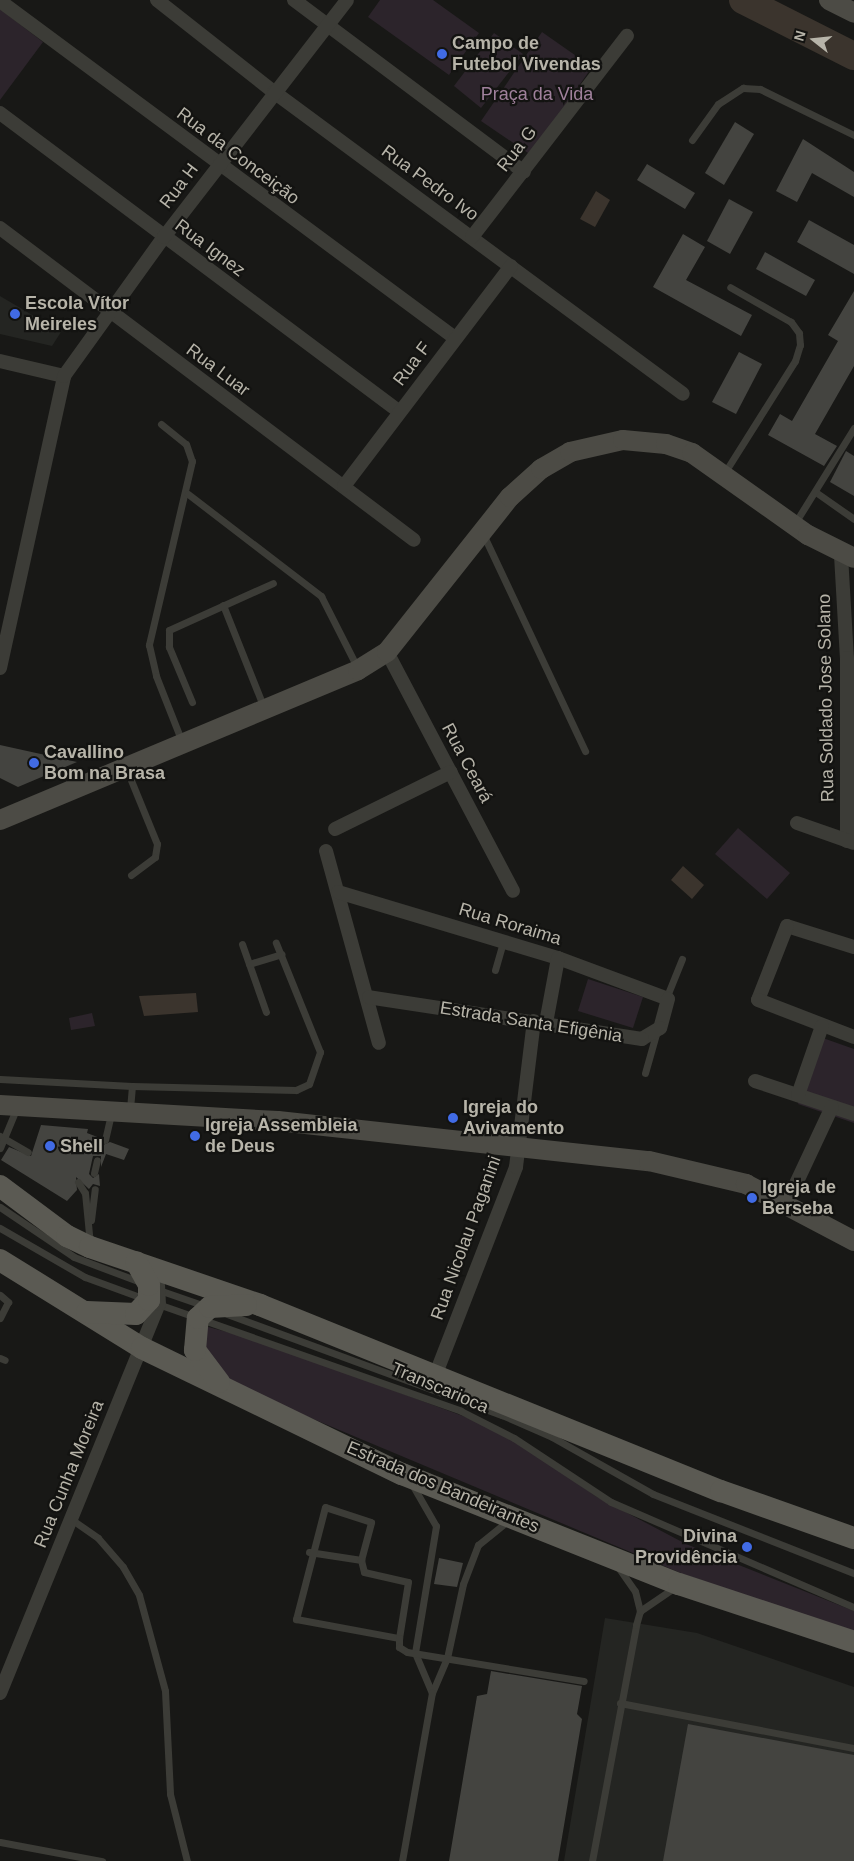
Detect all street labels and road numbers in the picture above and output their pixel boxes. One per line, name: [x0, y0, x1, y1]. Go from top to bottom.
street label: Rua da Conceição: [172, 103, 304, 209]
street label: Rua G: [492, 122, 542, 176]
street label: Rua Pedro Ivo: [377, 140, 483, 226]
street label: Rua H: [155, 159, 203, 213]
street label: Rua Ignez: [171, 215, 249, 281]
street label: Rua F: [389, 338, 435, 390]
street label: Rua Luar: [182, 339, 254, 401]
street label: Rua Soldado Jose Solano: [813, 594, 839, 802]
street label: Rua Ceará: [437, 720, 497, 806]
street label: Rua Roraima: [456, 898, 564, 950]
street label: Estrada Santa Efigênia: [438, 997, 624, 1047]
street label: Rua Nicolau Paganini: [426, 1153, 506, 1323]
street label: Transcarioca: [388, 1358, 492, 1418]
street label: Rua Cunha Moreira: [30, 1397, 108, 1551]
street label: Estrada dos Bandeirantes: [343, 1437, 543, 1537]

